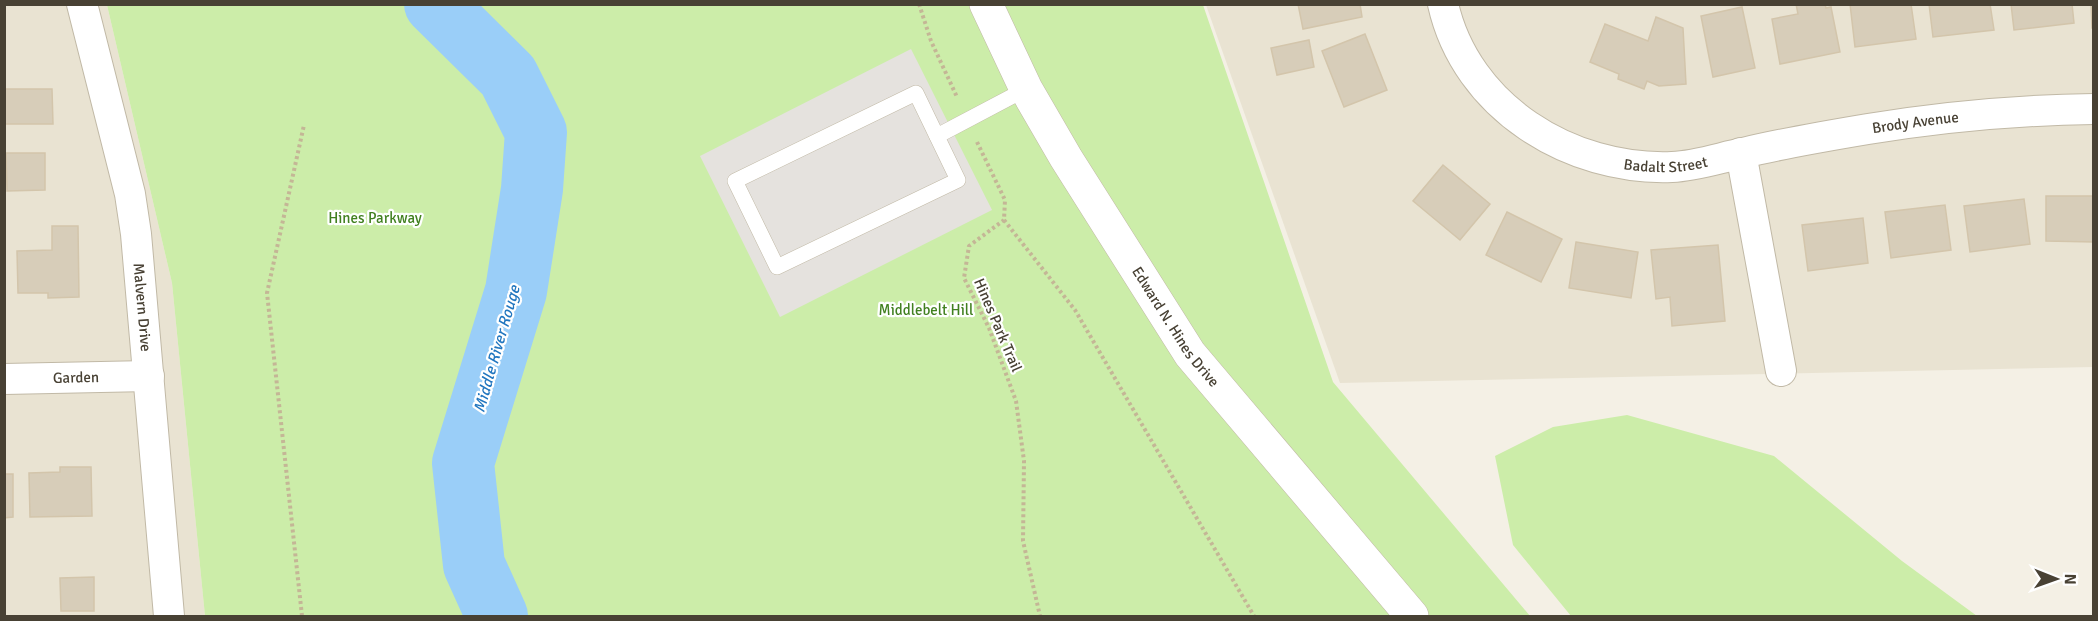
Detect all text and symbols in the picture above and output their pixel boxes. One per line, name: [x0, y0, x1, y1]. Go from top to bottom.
street label: Brody Avenue: [1871, 108, 1960, 137]
street label: Badalt Street: [1623, 153, 1709, 176]
park label: Hines Parkway: [328, 209, 422, 227]
street label: Malvern Drive: [130, 262, 155, 352]
street label: Edward N. Hines Drive: [1128, 263, 1223, 391]
street label: Hines Park Trail: [970, 275, 1026, 375]
water label: Middle River Rouge: [469, 282, 525, 415]
park label: Middlebelt Hill: [879, 301, 973, 319]
street label: Garden: [53, 368, 99, 387]
north arrow: [2026, 549, 2086, 609]
text: N: [2060, 574, 2080, 585]

